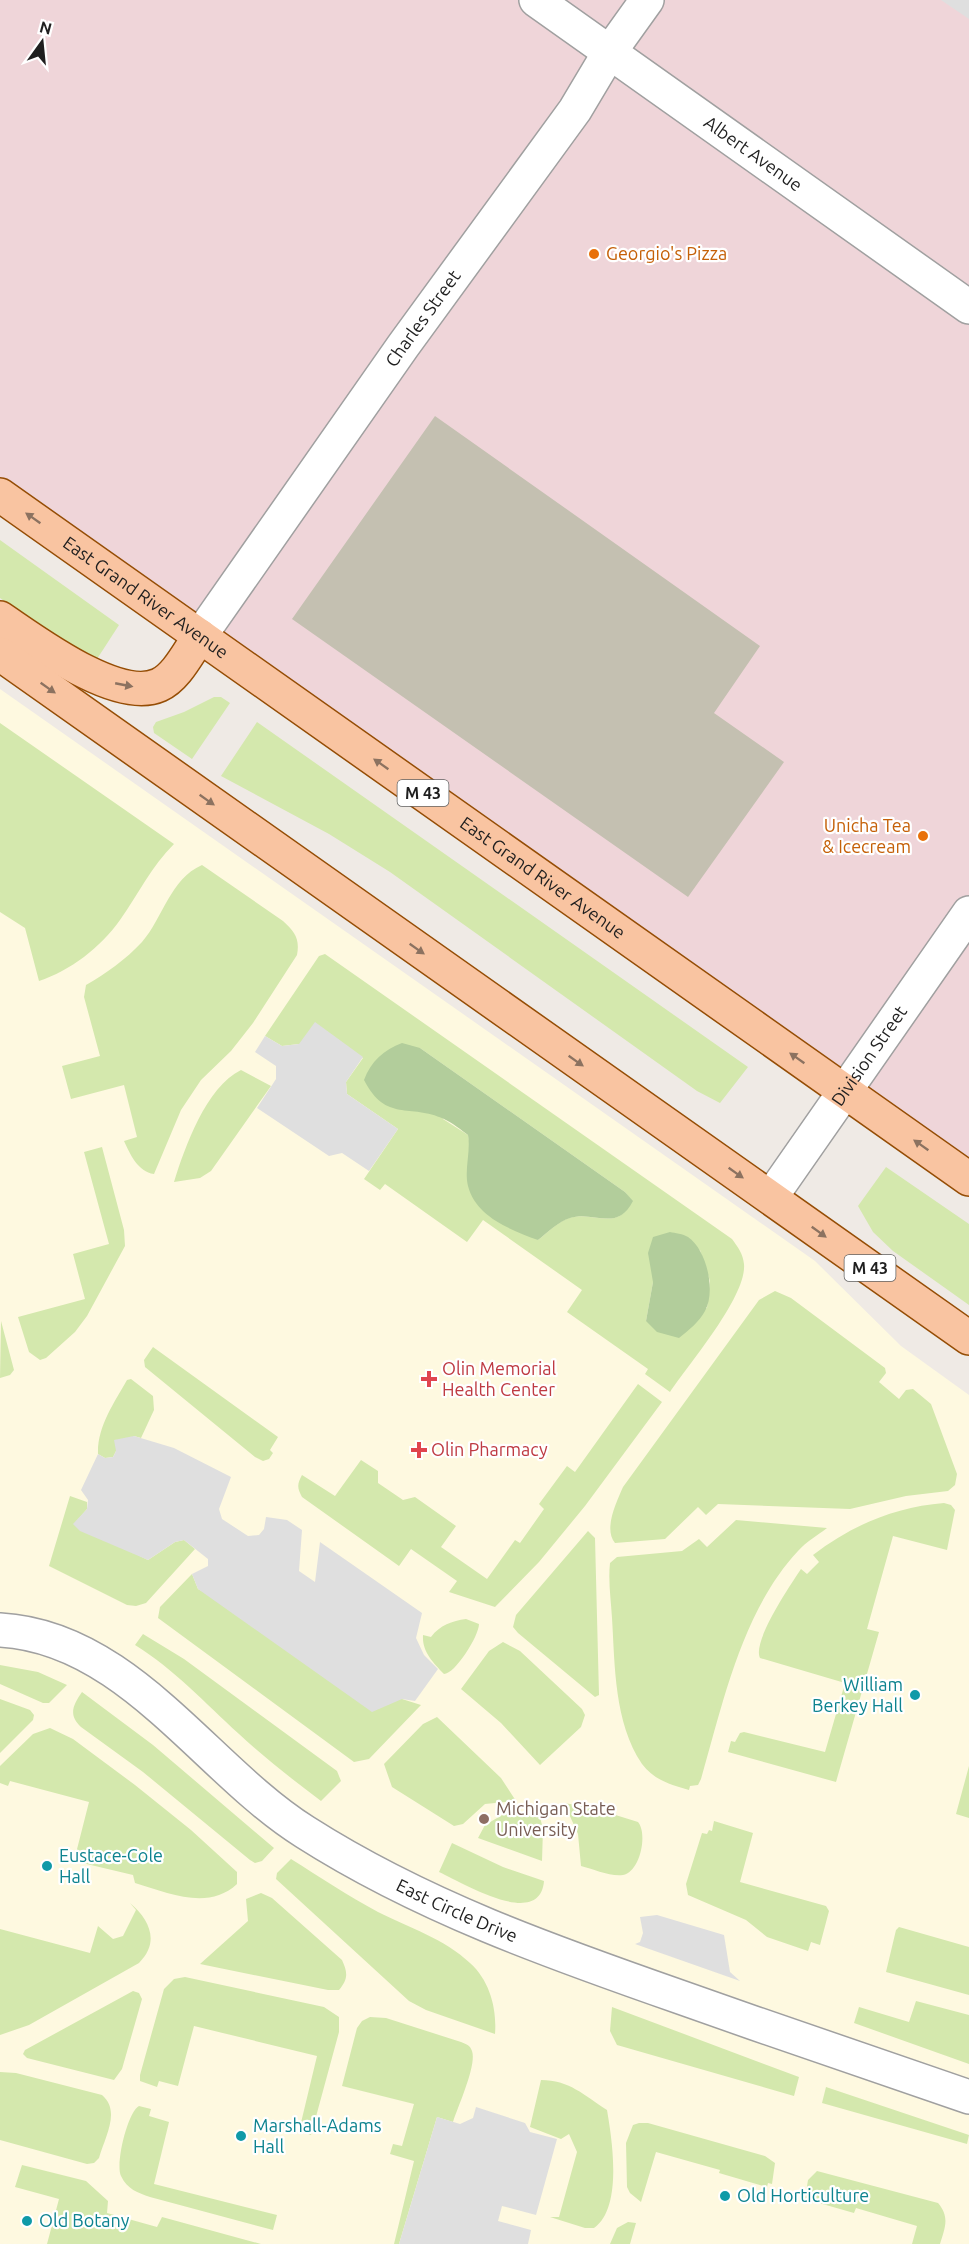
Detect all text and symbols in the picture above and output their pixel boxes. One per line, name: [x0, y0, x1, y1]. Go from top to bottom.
north arrow: [12, 12, 72, 72]
text: N: [38, 17, 54, 38]
street label: Albert Avenue: [701, 111, 806, 195]
place label: Georgio's Pizza: [606, 243, 727, 263]
marker: Georgio's Pizza: [587, 247, 601, 261]
street label: Charles Street: [381, 266, 464, 370]
one-way arrow: [25, 513, 41, 524]
street label: East Grand River Avenue: [60, 532, 232, 662]
one-way arrow: [115, 681, 134, 690]
one-way arrow: [39, 682, 55, 694]
one-way arrow: [373, 758, 389, 770]
road number: M 43: [398, 780, 448, 806]
one-way arrow: [199, 794, 215, 805]
street label: East Grand River Avenue: [457, 812, 629, 942]
place label: Unicha Tea & Icecream: [822, 815, 911, 856]
marker: Unicha Tea & Icecream: [916, 829, 930, 843]
one-way arrow: [409, 943, 425, 954]
street label: Division Street: [827, 1001, 910, 1109]
one-way arrow: [790, 1052, 806, 1064]
one-way arrow: [568, 1055, 584, 1067]
one-way arrow: [914, 1139, 930, 1151]
one-way arrow: [728, 1167, 744, 1178]
one-way arrow: [810, 1226, 826, 1238]
road number: M 43: [844, 1255, 896, 1281]
place label: Olin Memorial Health Center: [442, 1358, 557, 1399]
marker: Olin Memorial Health Center: [420, 1370, 438, 1388]
place label: Olin Pharmacy: [431, 1439, 548, 1459]
marker: Olin Pharmacy: [412, 1443, 426, 1457]
place label: William Berkey Hall: [812, 1674, 903, 1715]
marker: William Berkey Hall: [908, 1688, 922, 1702]
place label: Michigan State University: [496, 1798, 616, 1839]
marker: Michigan State University: [477, 1812, 491, 1826]
place label: Eustace-Cole Hall: [59, 1845, 163, 1886]
marker: Eustace-Cole Hall: [40, 1859, 54, 1873]
street label: East Circle Drive: [394, 1874, 521, 1946]
place label: Marshall-Adams Hall: [253, 2115, 382, 2156]
marker: Marshall-Adams Hall: [234, 2129, 248, 2143]
place label: Old Horticulture: [737, 2185, 869, 2205]
marker: Old Horticulture: [718, 2189, 732, 2203]
place label: Old Botany: [39, 2210, 130, 2230]
marker: Old Botany: [20, 2214, 34, 2228]

